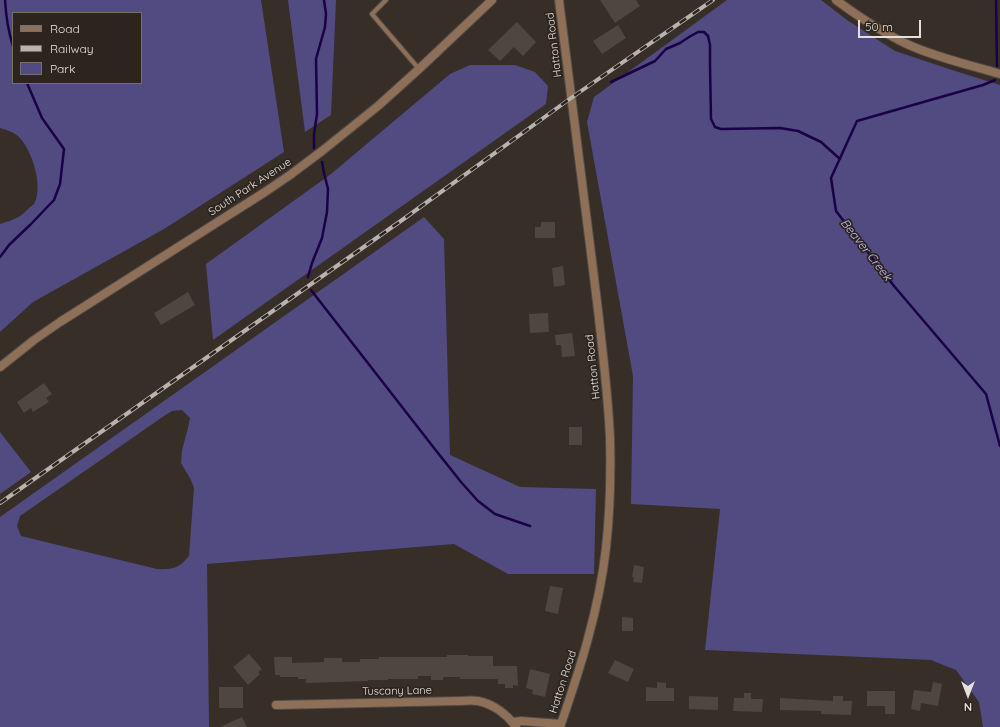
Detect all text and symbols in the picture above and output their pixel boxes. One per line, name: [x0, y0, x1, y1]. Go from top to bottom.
legend: [12, 12, 142, 84]
street label: Hatton Road: [543, 12, 565, 78]
scale bar: [860, 12, 923, 38]
text: 50 m: [865, 19, 893, 34]
text: Road: [50, 21, 80, 36]
text: Railway: [50, 41, 94, 56]
text: Park: [50, 61, 75, 76]
street label: South Park Avenue: [206, 155, 294, 219]
water label: Beaver Creek: [837, 216, 895, 284]
street label: Hatton Road: [583, 334, 603, 400]
street label: Hatton Road: [547, 649, 579, 715]
north arrow: [948, 675, 988, 715]
street label: Tuscany Lane: [362, 684, 432, 698]
text: N: [964, 700, 972, 714]

